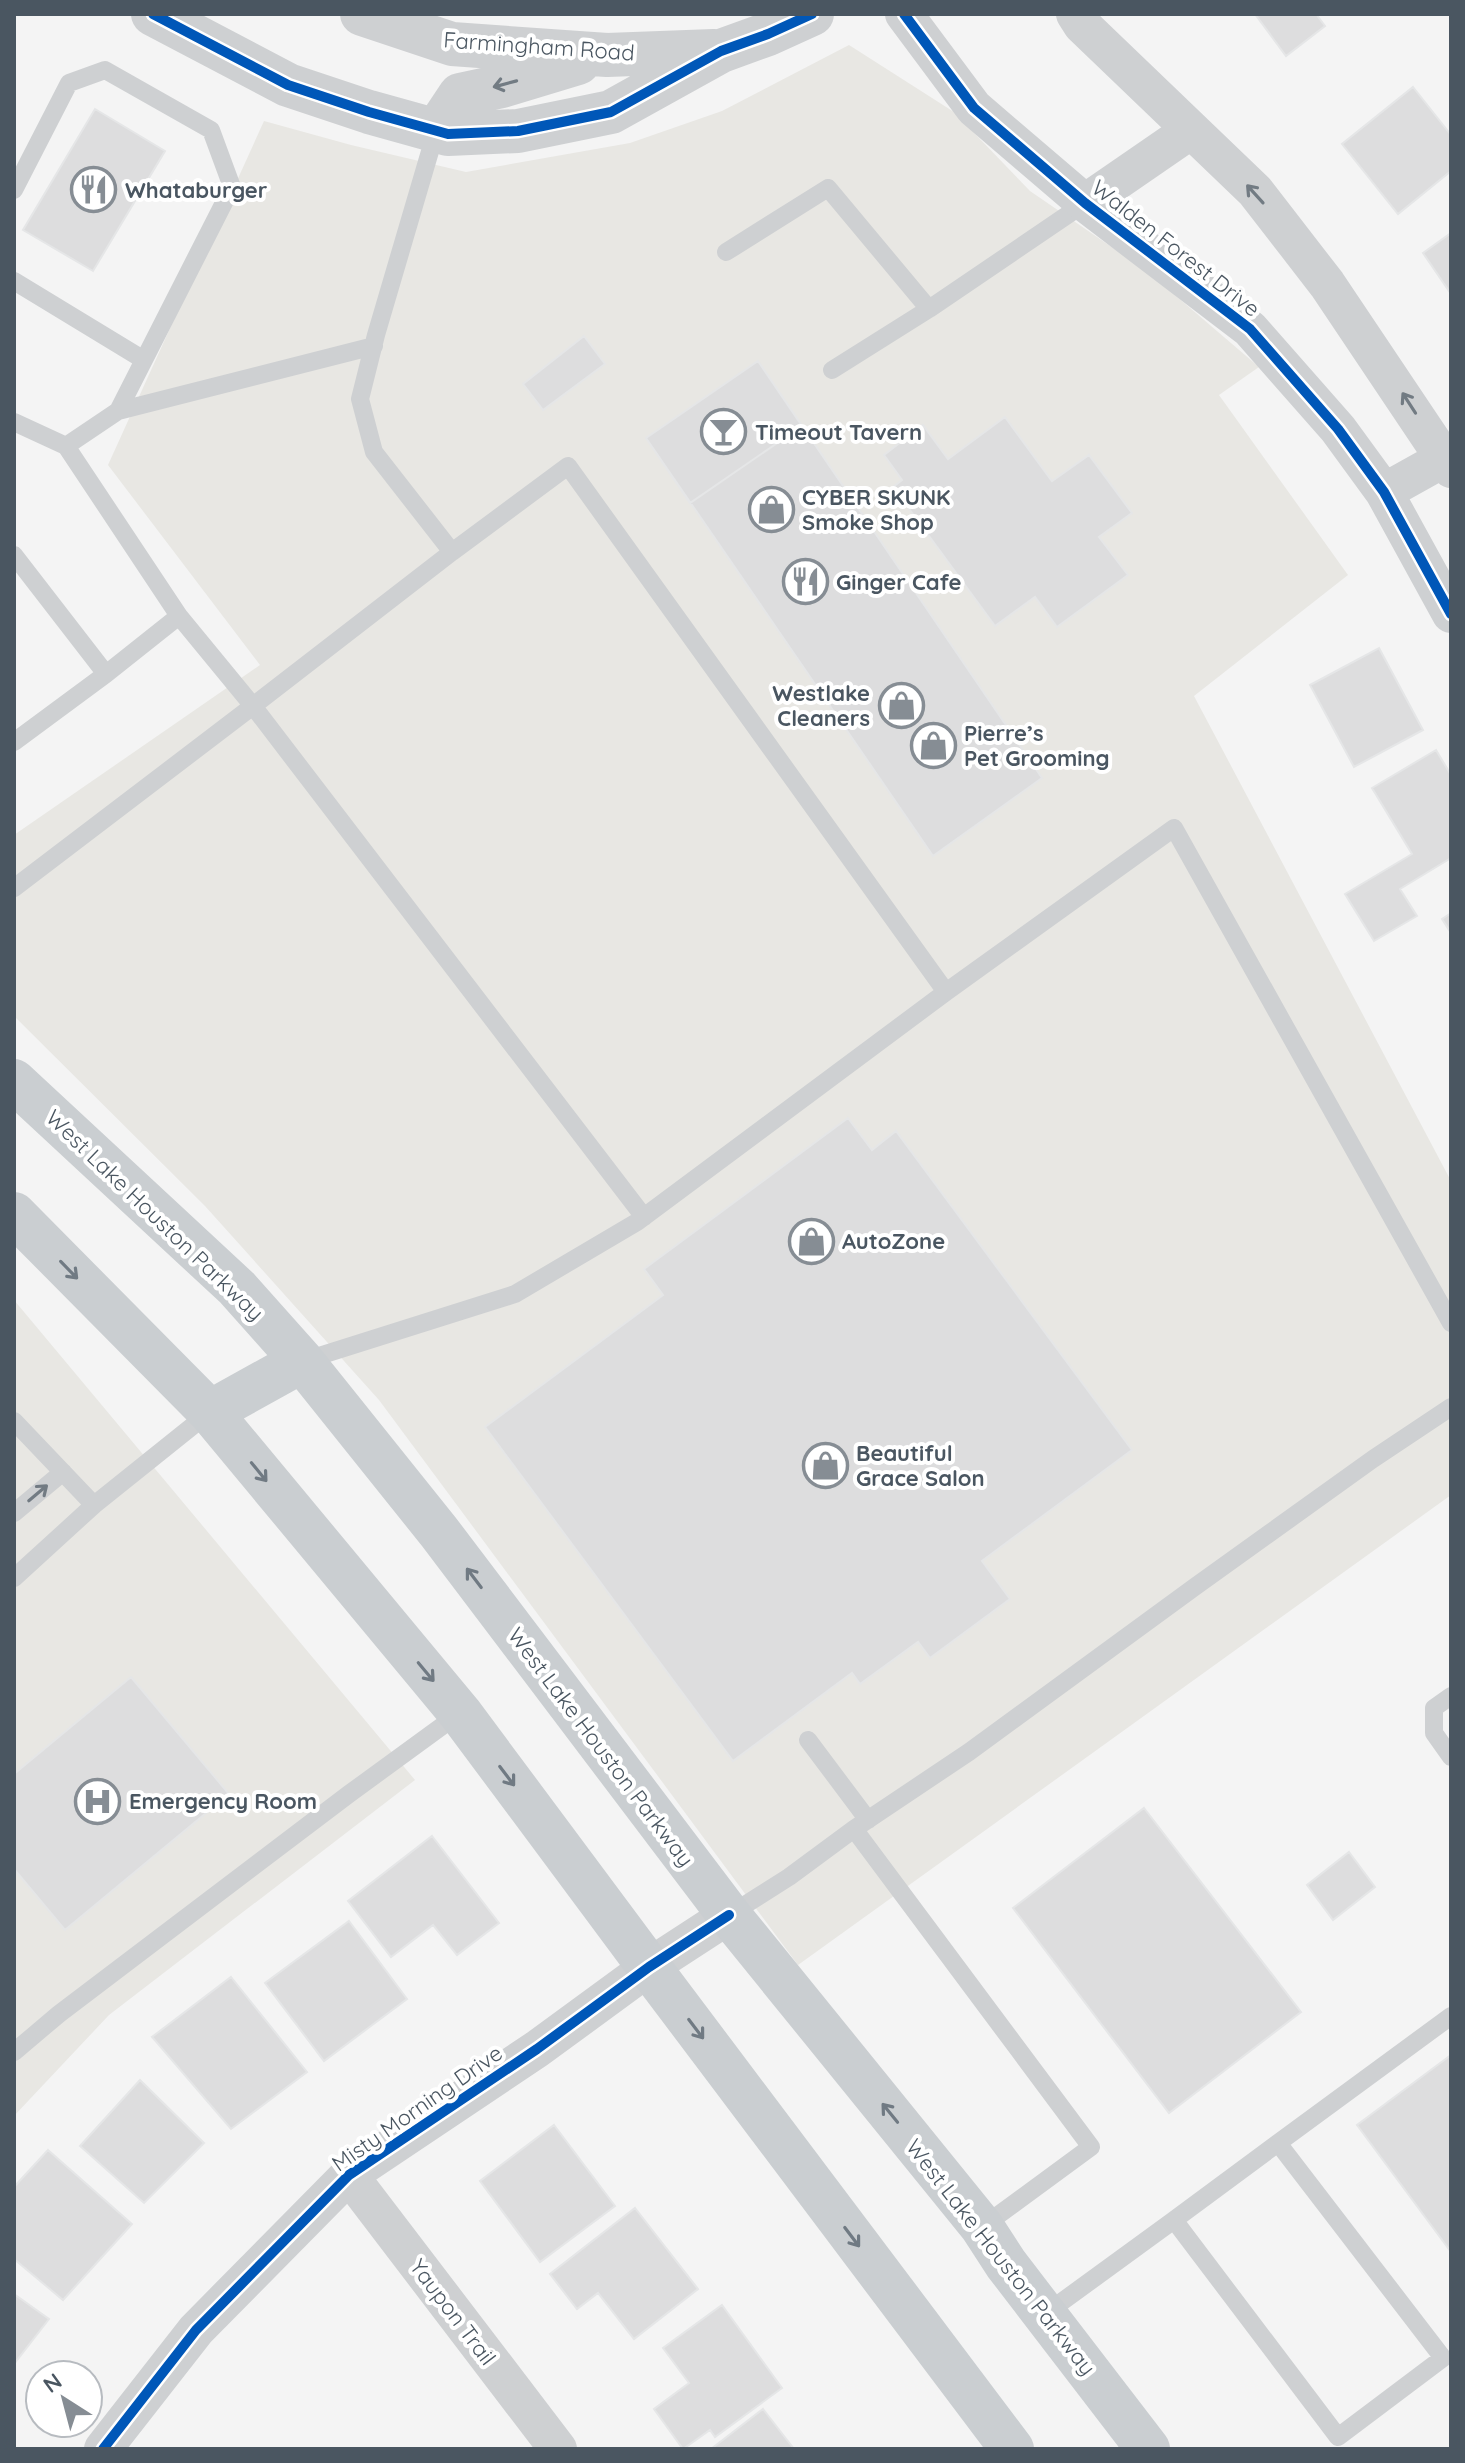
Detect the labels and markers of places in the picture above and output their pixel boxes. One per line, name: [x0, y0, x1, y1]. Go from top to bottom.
restaurant icon: Whataburger: [70, 166, 118, 214]
place label: Whataburger: [125, 176, 268, 204]
bar icon: Timeout Tavern: [700, 408, 748, 456]
place label: Timeout Tavern: [755, 418, 922, 446]
place label: CYBER SKUNK Smoke Shop: [802, 483, 950, 536]
shop icon: CYBER SKUNK Smoke Shop: [747, 486, 795, 534]
restaurant icon: Ginger Cafe: [781, 558, 829, 606]
place label: Ginger Cafe: [836, 568, 961, 596]
place label: Westlake Cleaners: [772, 679, 870, 732]
shop icon: Westlake Cleaners: [877, 682, 925, 730]
place label: Pierre’s Pet Grooming: [964, 719, 1110, 772]
shop icon: Pierre’s Pet Grooming: [909, 722, 957, 770]
shop icon: AutoZone: [787, 1217, 835, 1265]
place label: AutoZone: [842, 1227, 945, 1255]
place label: Beautiful Grace Salon: [856, 1439, 985, 1492]
shop icon: Beautiful Grace Salon: [801, 1442, 849, 1490]
hospital icon: Emergency Room: [74, 1777, 122, 1825]
place label: Emergency Room: [129, 1787, 317, 1815]

